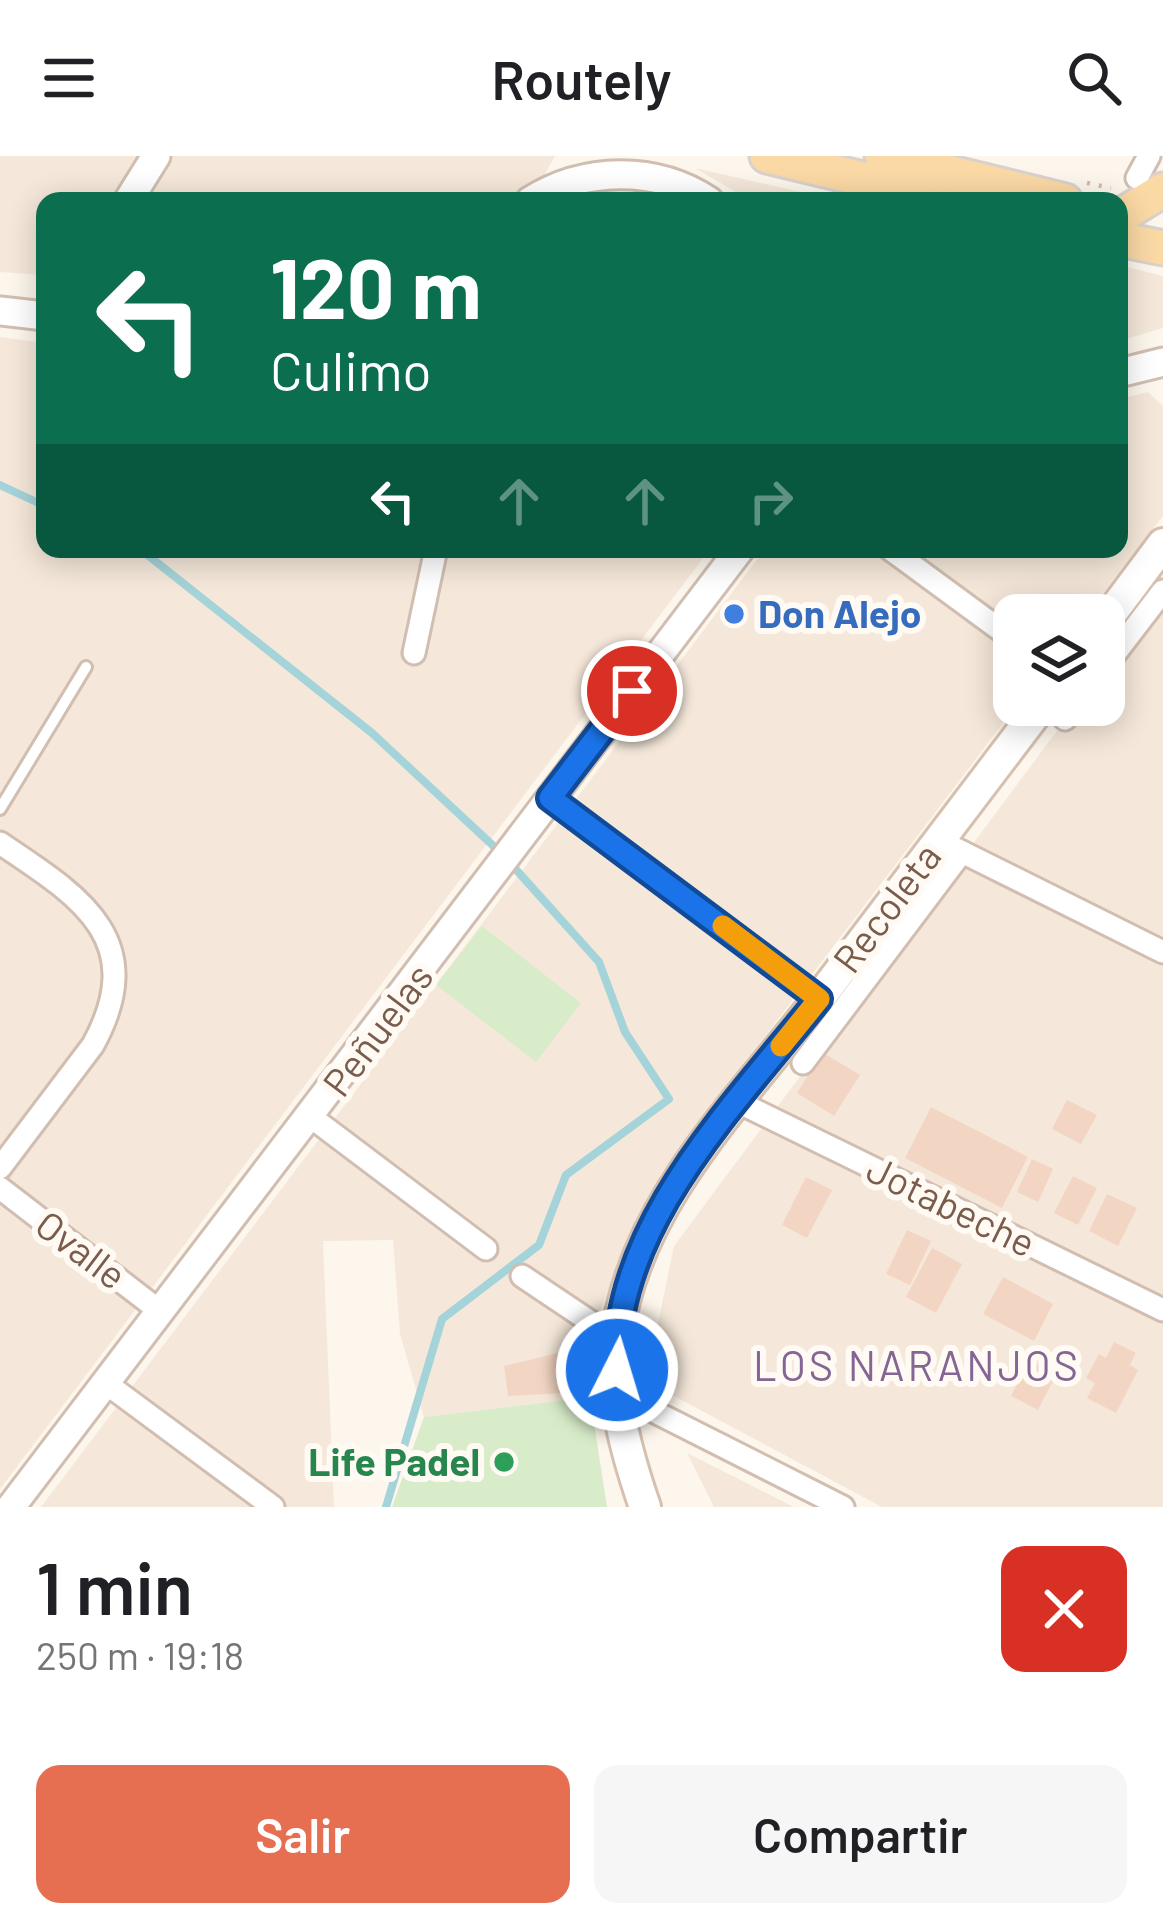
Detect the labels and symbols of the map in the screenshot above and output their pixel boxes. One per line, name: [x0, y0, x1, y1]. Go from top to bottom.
place label: Don Alejo: [758, 589, 922, 636]
marker: Don Alejo: [721, 601, 747, 627]
pin: [581, 640, 683, 742]
street label: Recoleta: [822, 833, 950, 981]
street label: Peñuelas: [312, 954, 442, 1105]
street label: Jotabeche: [860, 1144, 1043, 1266]
street label: Ovalle: [27, 1200, 136, 1298]
position arrow: [554, 1307, 680, 1433]
district label: LOS NARANJOS: [753, 1339, 1081, 1389]
place label: Life Padel: [308, 1437, 480, 1484]
marker: Life Padel: [491, 1449, 517, 1475]

